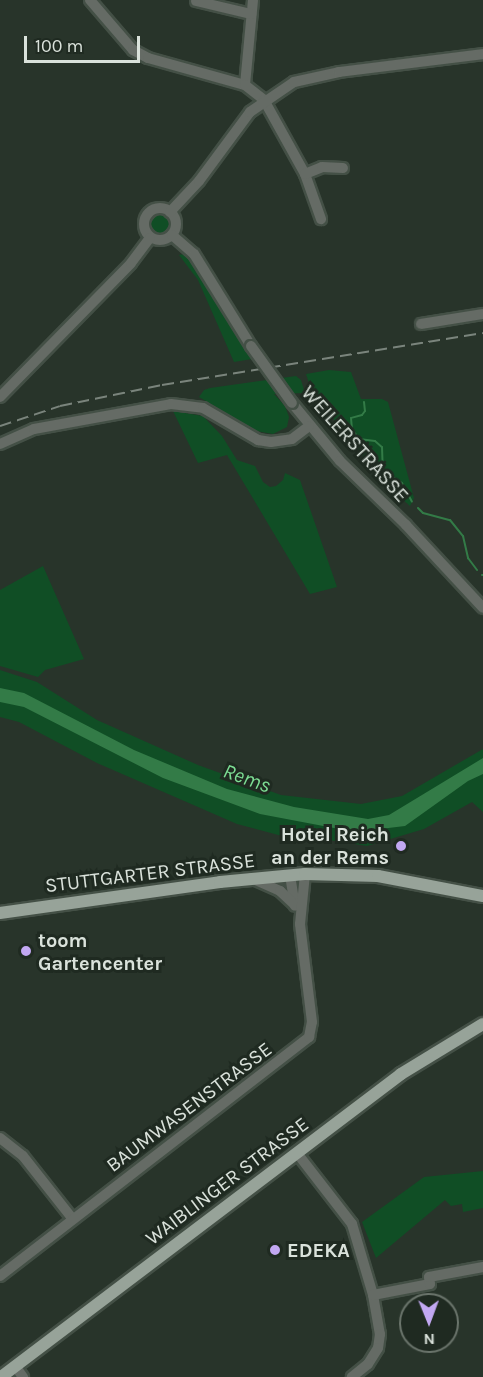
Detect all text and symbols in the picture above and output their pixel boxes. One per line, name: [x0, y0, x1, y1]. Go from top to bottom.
scale bar: [27, 24, 142, 62]
text: 100 m: [35, 35, 83, 57]
street label: WEILERSTRASSE: [296, 381, 414, 507]
water label: Rems: [220, 758, 274, 798]
place label: Hotel Reich an der Rems: [271, 822, 389, 869]
marker: Hotel Reich an der Rems: [394, 839, 408, 853]
street label: STUTTGARTER STRASSE: [44, 848, 256, 898]
place label: toom Gartencenter: [38, 928, 162, 975]
marker: toom Gartencenter: [19, 944, 33, 958]
street label: BAUMWASENSTRASSE: [102, 1037, 276, 1177]
street label: WAIBLINGER STRASSE: [141, 1112, 313, 1250]
place label: EDEKA: [287, 1238, 350, 1262]
marker: EDEKA: [268, 1243, 282, 1257]
north arrow: [399, 1293, 459, 1353]
text: N: [423, 1330, 435, 1349]

